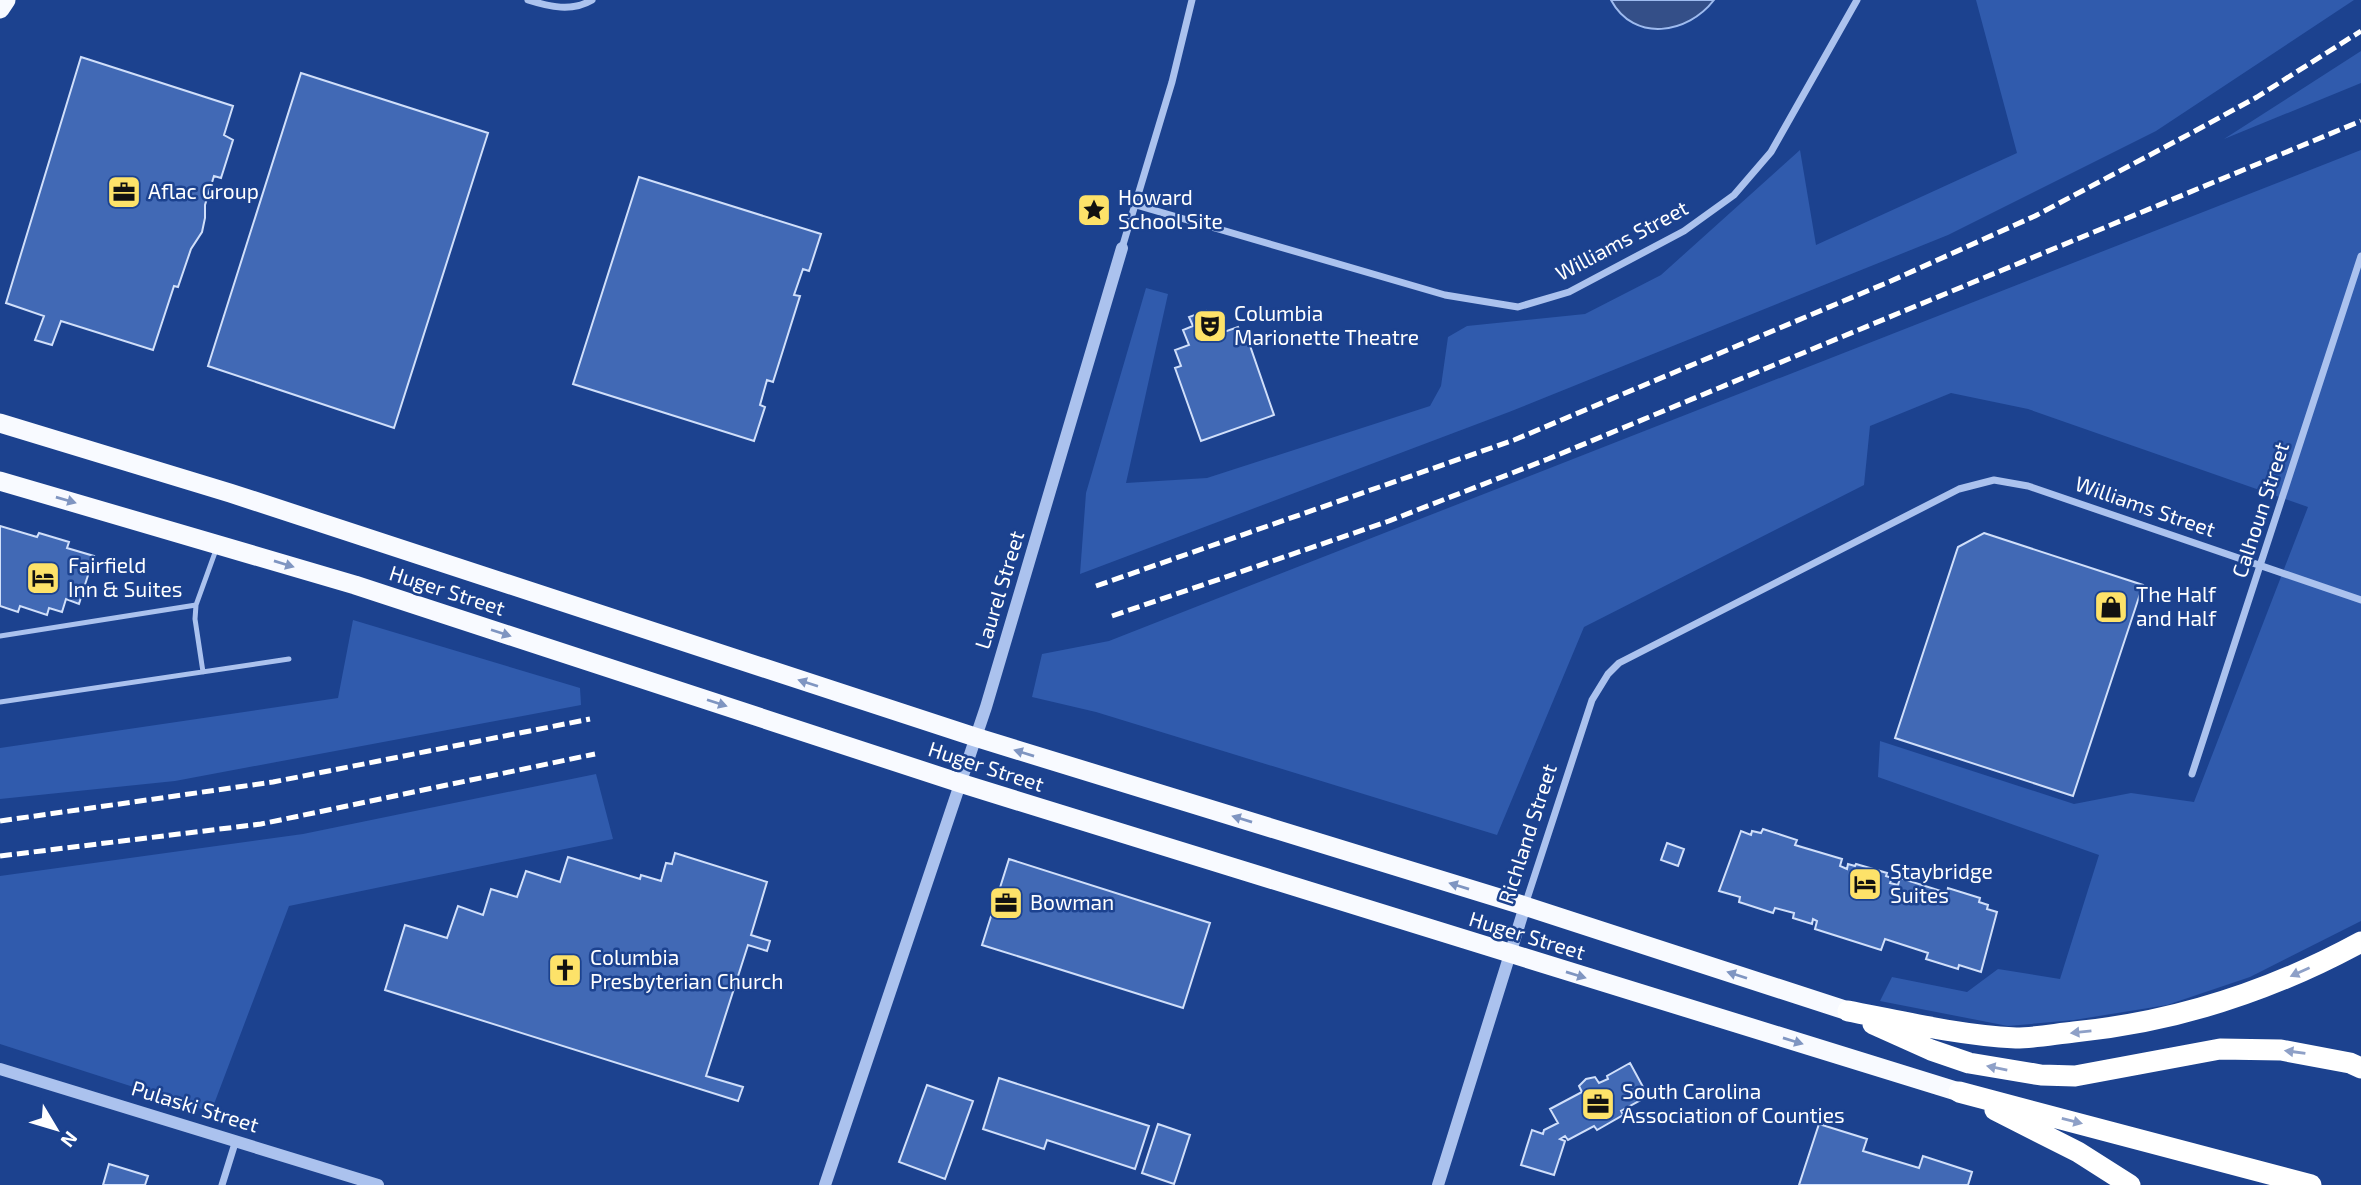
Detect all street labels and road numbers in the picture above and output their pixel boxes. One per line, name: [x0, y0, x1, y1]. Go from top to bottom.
street label: Williams Street: [1551, 194, 1692, 285]
street label: Calhoun Street: [2226, 439, 2293, 580]
street label: Williams Street: [2072, 470, 2219, 541]
street label: Laurel Street: [969, 527, 1028, 652]
street label: Huger Street: [387, 559, 508, 620]
street label: Huger Street: [926, 735, 1047, 796]
street label: Richland Street: [1492, 760, 1561, 907]
street label: Huger Street: [1466, 905, 1588, 964]
street label: Pulaski Street: [129, 1074, 262, 1137]

